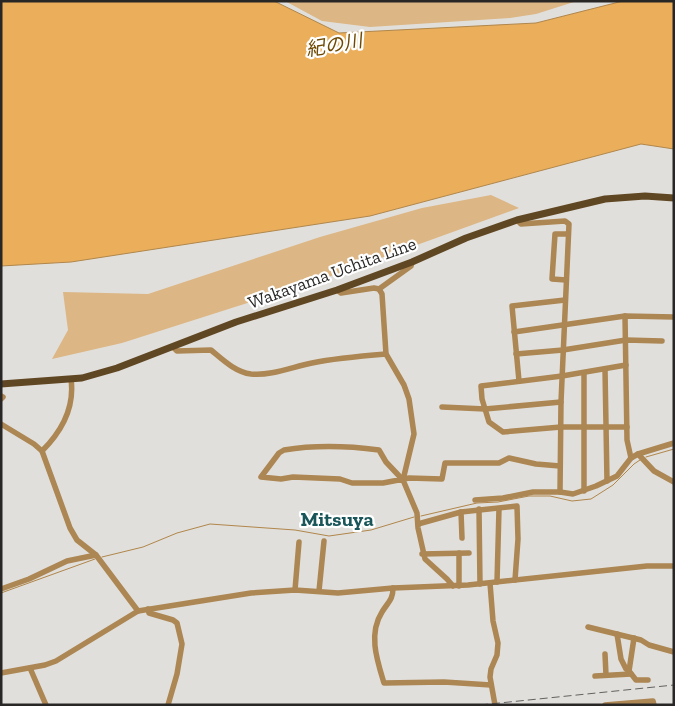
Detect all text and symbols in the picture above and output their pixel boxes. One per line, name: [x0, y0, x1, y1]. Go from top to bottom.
water label: 紀の川: [304, 28, 366, 61]
street label: Wakayama Uchita Line: [245, 232, 419, 314]
district label: Mitsuya: [300, 507, 374, 531]

